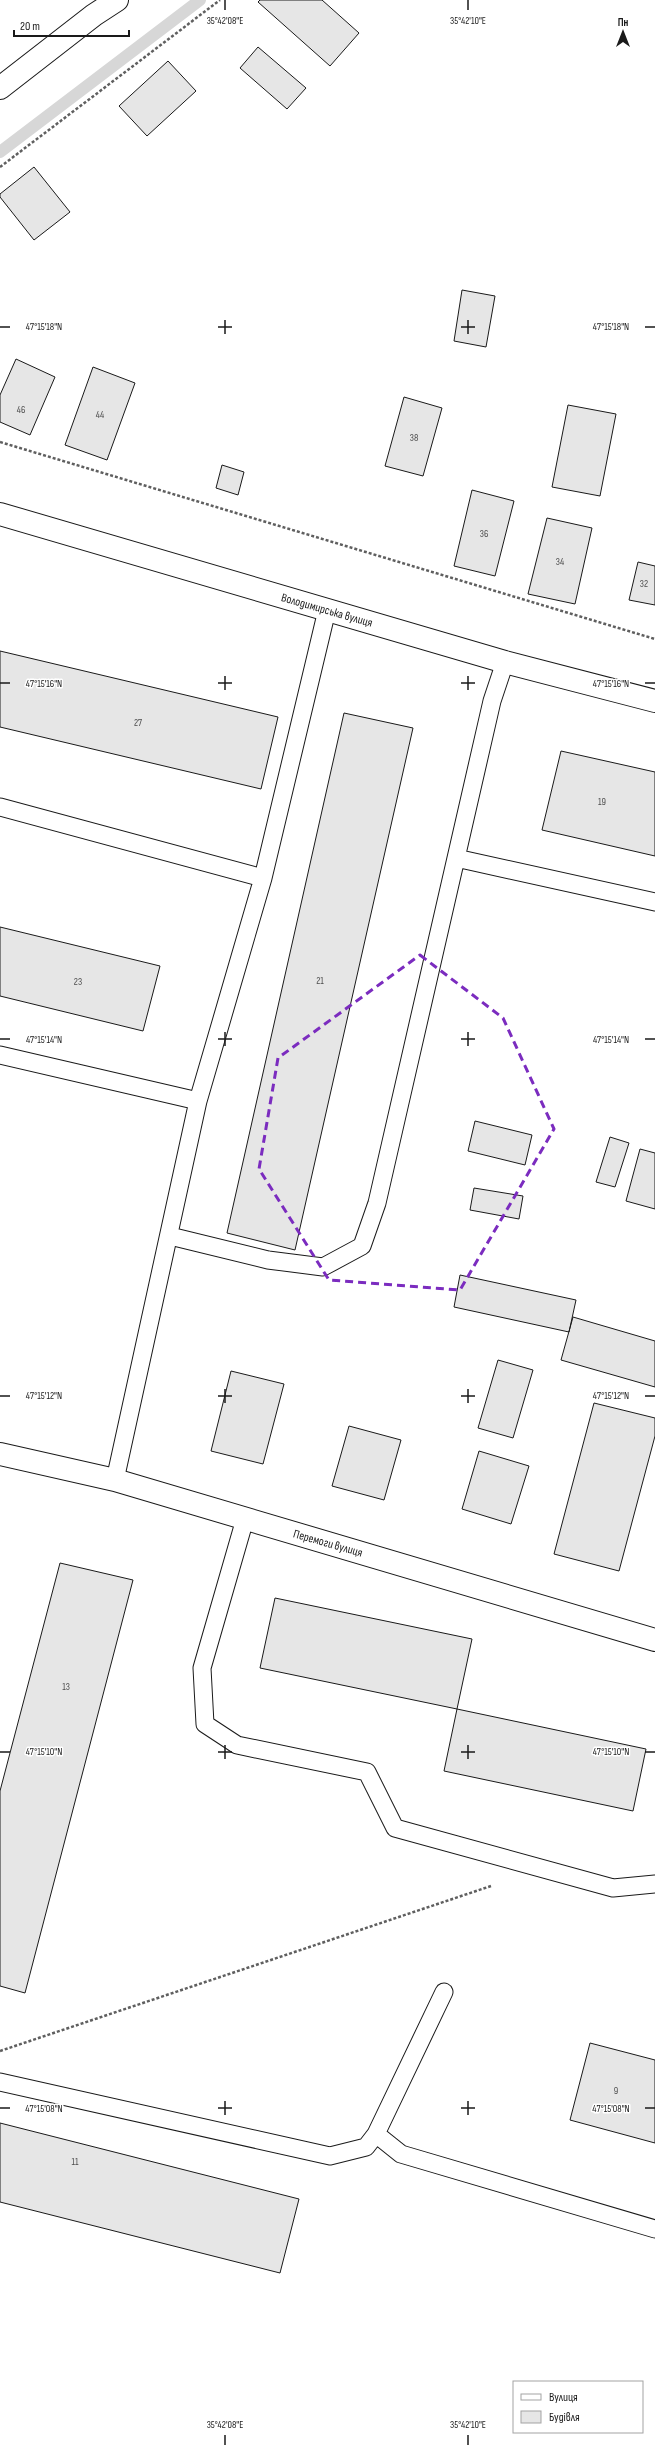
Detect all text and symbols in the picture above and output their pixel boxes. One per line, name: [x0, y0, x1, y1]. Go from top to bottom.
scale bar: [14, 12, 129, 38]
north arrow: [603, 12, 643, 52]
text: 35°42'08"E: [207, 15, 243, 27]
text: 35°42'10"E: [450, 15, 486, 27]
text: Пн: [618, 16, 629, 29]
text: 20 m: [20, 19, 40, 34]
text: 47°15'18"N: [26, 321, 62, 333]
text: 47°15'18"N: [593, 321, 629, 333]
house number: 46: [17, 404, 25, 416]
house number: 44: [96, 409, 104, 421]
house number: 38: [410, 432, 418, 444]
house number: 36: [480, 528, 488, 540]
house number: 34: [556, 556, 564, 568]
house number: 32: [640, 578, 648, 590]
street label: Володимирська вулиця: [279, 590, 375, 631]
text: 47°15'16"N: [26, 678, 62, 690]
text: 47°15'16"N: [593, 678, 629, 690]
house number: 27: [134, 717, 142, 729]
house number: 19: [598, 796, 606, 808]
house number: 21: [316, 975, 324, 987]
house number: 23: [74, 976, 82, 988]
text: 47°15'14"N: [26, 1034, 62, 1046]
text: 47°15'14"N: [593, 1034, 629, 1046]
text: 47°15'12"N: [26, 1390, 62, 1402]
text: 47°15'12"N: [593, 1390, 629, 1402]
street label: Перемоги вулиця: [291, 1526, 365, 1561]
house number: 13: [62, 1681, 70, 1693]
text: 47°15'10"N: [26, 1746, 62, 1758]
text: 47°15'10"N: [593, 1746, 629, 1758]
house number: 9: [614, 2085, 618, 2097]
text: 47°15'08"N: [25, 2103, 63, 2115]
text: 47°15'08"N: [592, 2103, 630, 2115]
house number: 11: [72, 2156, 79, 2168]
legend: [513, 2381, 643, 2433]
text: Вулиця: [549, 2390, 578, 2405]
text: Будівля: [549, 2410, 580, 2425]
text: 35°42'08"E: [207, 2419, 243, 2431]
text: 35°42'10"E: [450, 2419, 486, 2431]

